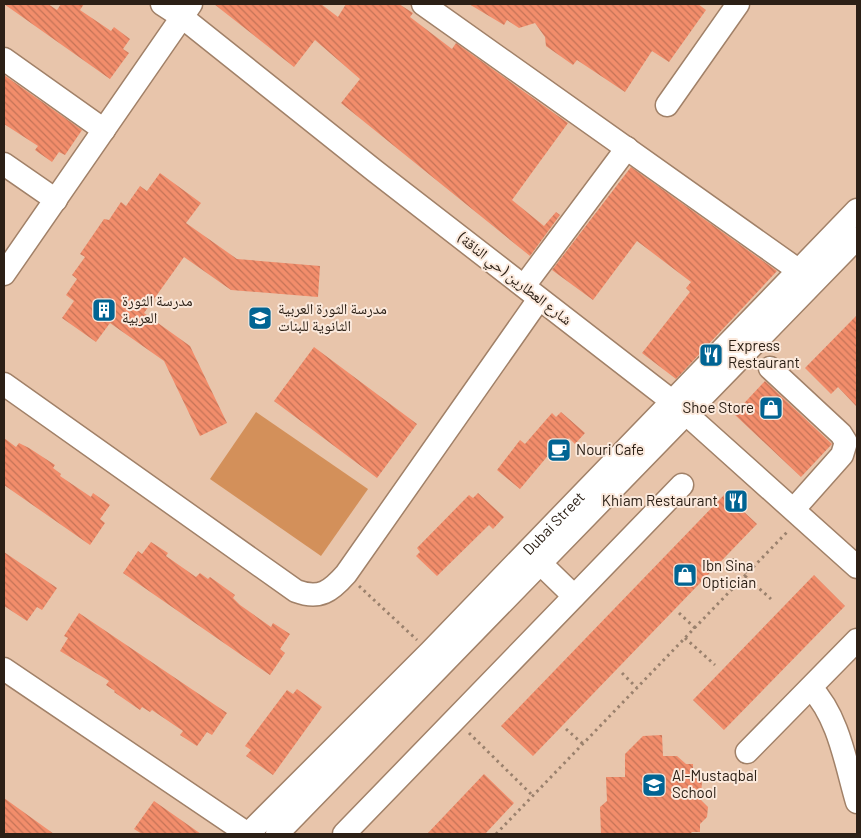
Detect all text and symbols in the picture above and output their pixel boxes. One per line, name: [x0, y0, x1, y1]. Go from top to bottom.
street label: شارع العطارين (حي الناقة): [452, 228, 576, 331]
place label: مدرسة الثورة العربية: [122, 291, 193, 327]
building icon: مدرسة الثورة العربية: [91, 297, 117, 323]
place label: مدرسة الثورة العربية الثانوية للبنات: [278, 299, 387, 335]
school or university icon: مدرسة الثورة العربية الثانوية للبنات: [247, 305, 273, 331]
place label: Express Restaurant: [728, 336, 800, 371]
restaurant icon: Express Restaurant: [698, 342, 724, 368]
shop icon: Shoe Store: [758, 395, 784, 421]
place label: Shoe Store: [683, 398, 754, 416]
cafe icon: Nouri Cafe: [546, 437, 572, 463]
place label: Nouri Cafe: [576, 440, 644, 458]
street label: Dubai Street: [519, 488, 588, 558]
restaurant icon: Khiam Restaurant: [723, 488, 749, 514]
place label: Khiam Restaurant: [602, 491, 718, 509]
place label: Ibn Sina Optician: [702, 556, 756, 591]
shop icon: Ibn Sina Optician: [672, 562, 698, 588]
place label: Al-Mustaqbal School: [672, 766, 757, 801]
school or university icon: Al-Mustaqbal School: [641, 772, 667, 798]

